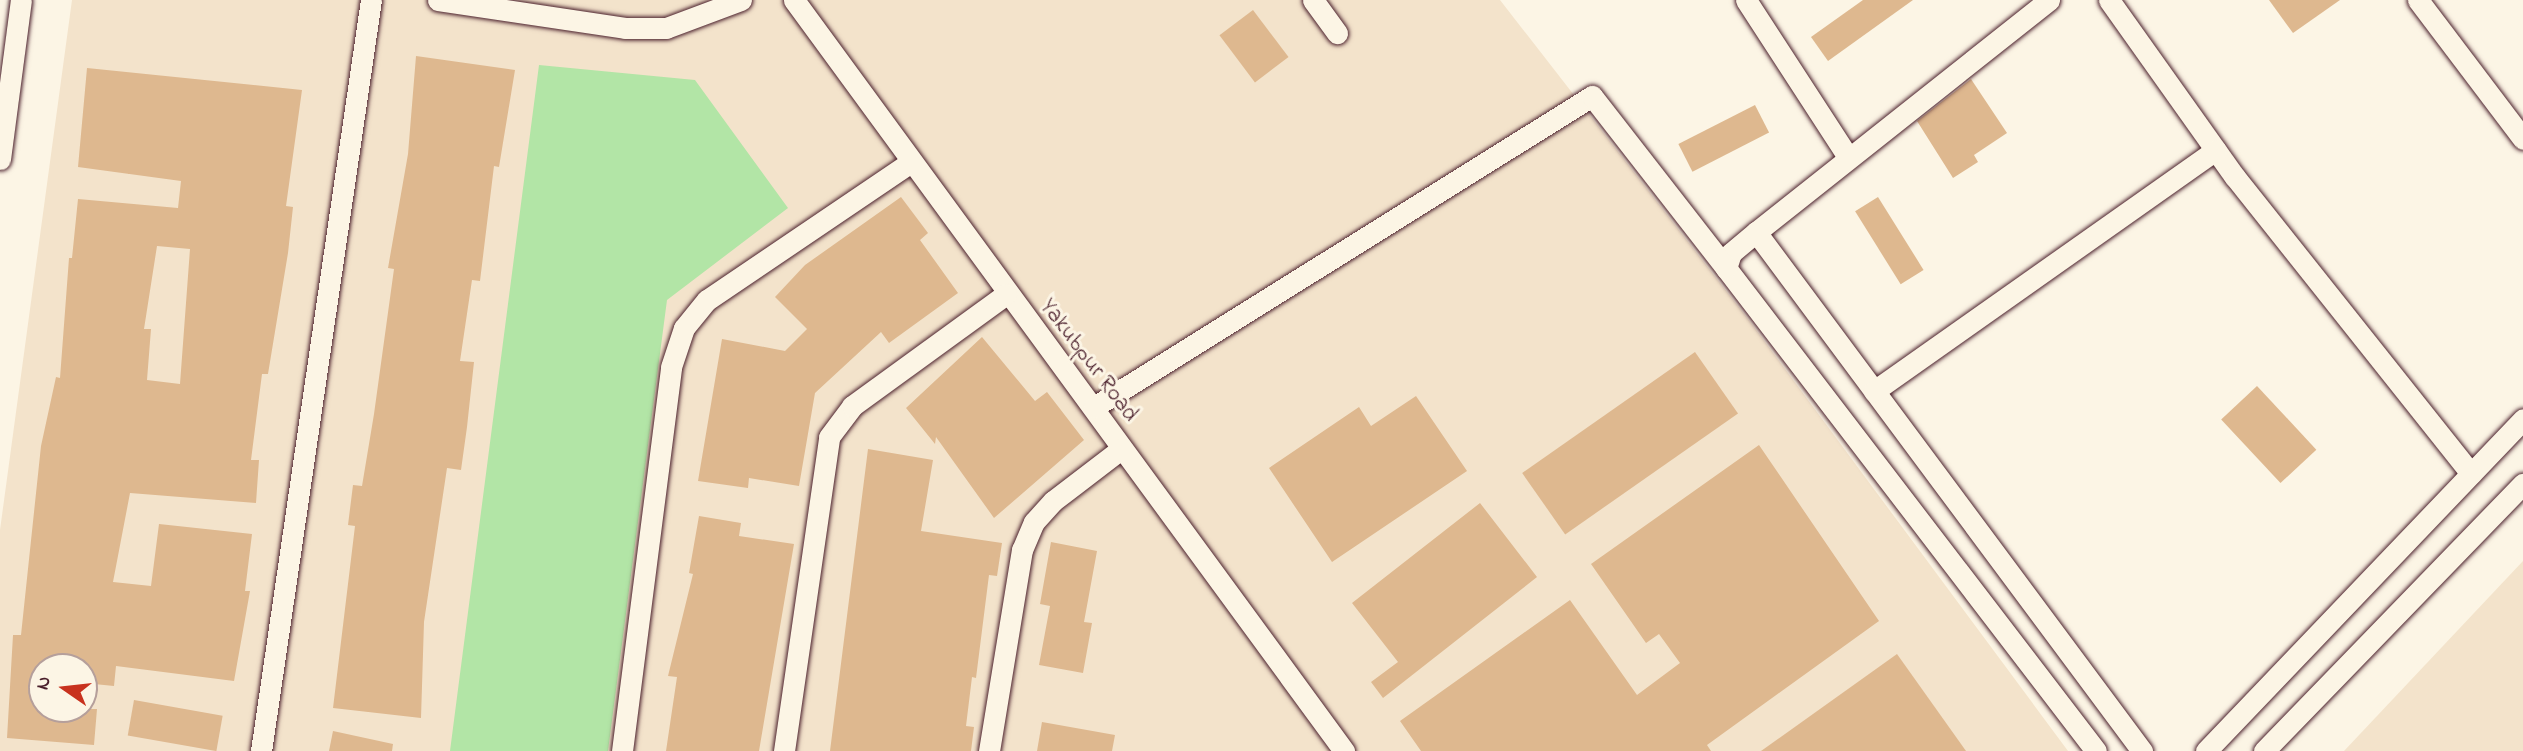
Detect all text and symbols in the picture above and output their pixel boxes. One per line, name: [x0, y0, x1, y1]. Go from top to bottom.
street label: Yakubpur Road: [1033, 294, 1143, 428]
north arrow: [28, 653, 98, 723]
text: N: [29, 674, 59, 693]

